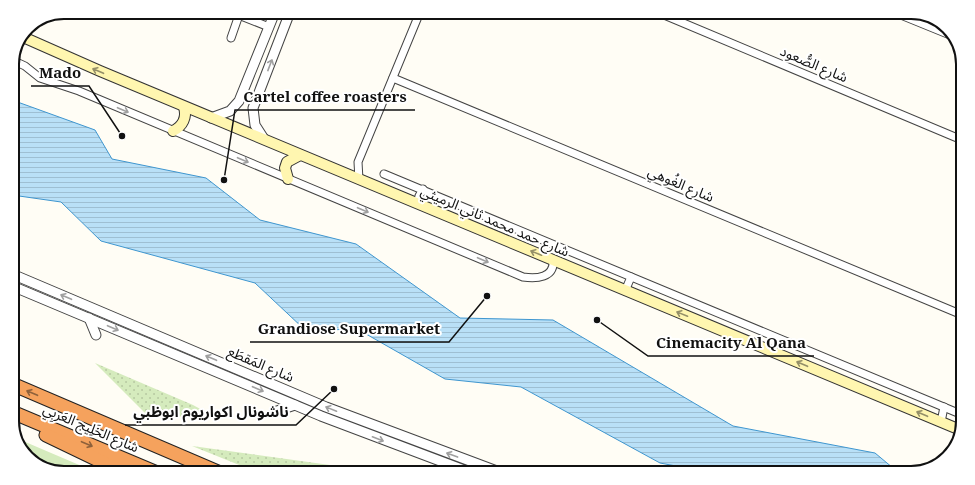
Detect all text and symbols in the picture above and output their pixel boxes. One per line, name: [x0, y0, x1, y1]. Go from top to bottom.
street label: شارع الصُّعود: [777, 41, 851, 88]
callout: Mado: [31, 59, 89, 86]
one-way arrow: [266, 59, 274, 71]
text: Mado: [39, 62, 81, 82]
one-way arrow: [92, 66, 104, 74]
callout: Cartel coffee roasters: [235, 83, 415, 110]
text: Cartel coffee roasters: [243, 86, 407, 106]
one-way arrow: [117, 107, 129, 115]
one-way arrow: [237, 157, 249, 165]
street label: شارع الغُوهي: [644, 161, 717, 208]
street label: شارع حمد محمد ثاني الرميثي: [417, 181, 572, 263]
one-way arrow: [357, 207, 369, 215]
one-way arrow: [531, 249, 543, 257]
one-way arrow: [477, 257, 489, 264]
one-way arrow: [60, 292, 72, 300]
one-way arrow: [677, 310, 689, 317]
callout: Grandiose Supermarket: [250, 315, 449, 342]
text: Grandiose Supermarket: [258, 318, 440, 338]
one-way arrow: [106, 325, 118, 332]
callout: Cinemacity Al Qana: [648, 329, 814, 356]
text: Cinemacity Al Qana: [656, 332, 806, 352]
street label: شارع المَقطَع: [224, 341, 297, 388]
one-way arrow: [206, 354, 218, 362]
one-way arrow: [797, 360, 809, 367]
one-way arrow: [252, 386, 264, 394]
one-way arrow: [26, 389, 38, 396]
callout: ناشونال اكواريوم ابوظبي: [125, 398, 296, 425]
street label: شارع الخَلِيج العَربِي: [39, 399, 142, 458]
text: ناشونال اكواريوم ابوظبي: [133, 401, 289, 423]
one-way arrow: [325, 405, 337, 412]
one-way arrow: [917, 410, 929, 417]
one-way arrow: [372, 435, 384, 443]
one-way arrow: [80, 440, 92, 448]
one-way arrow: [447, 451, 459, 459]

